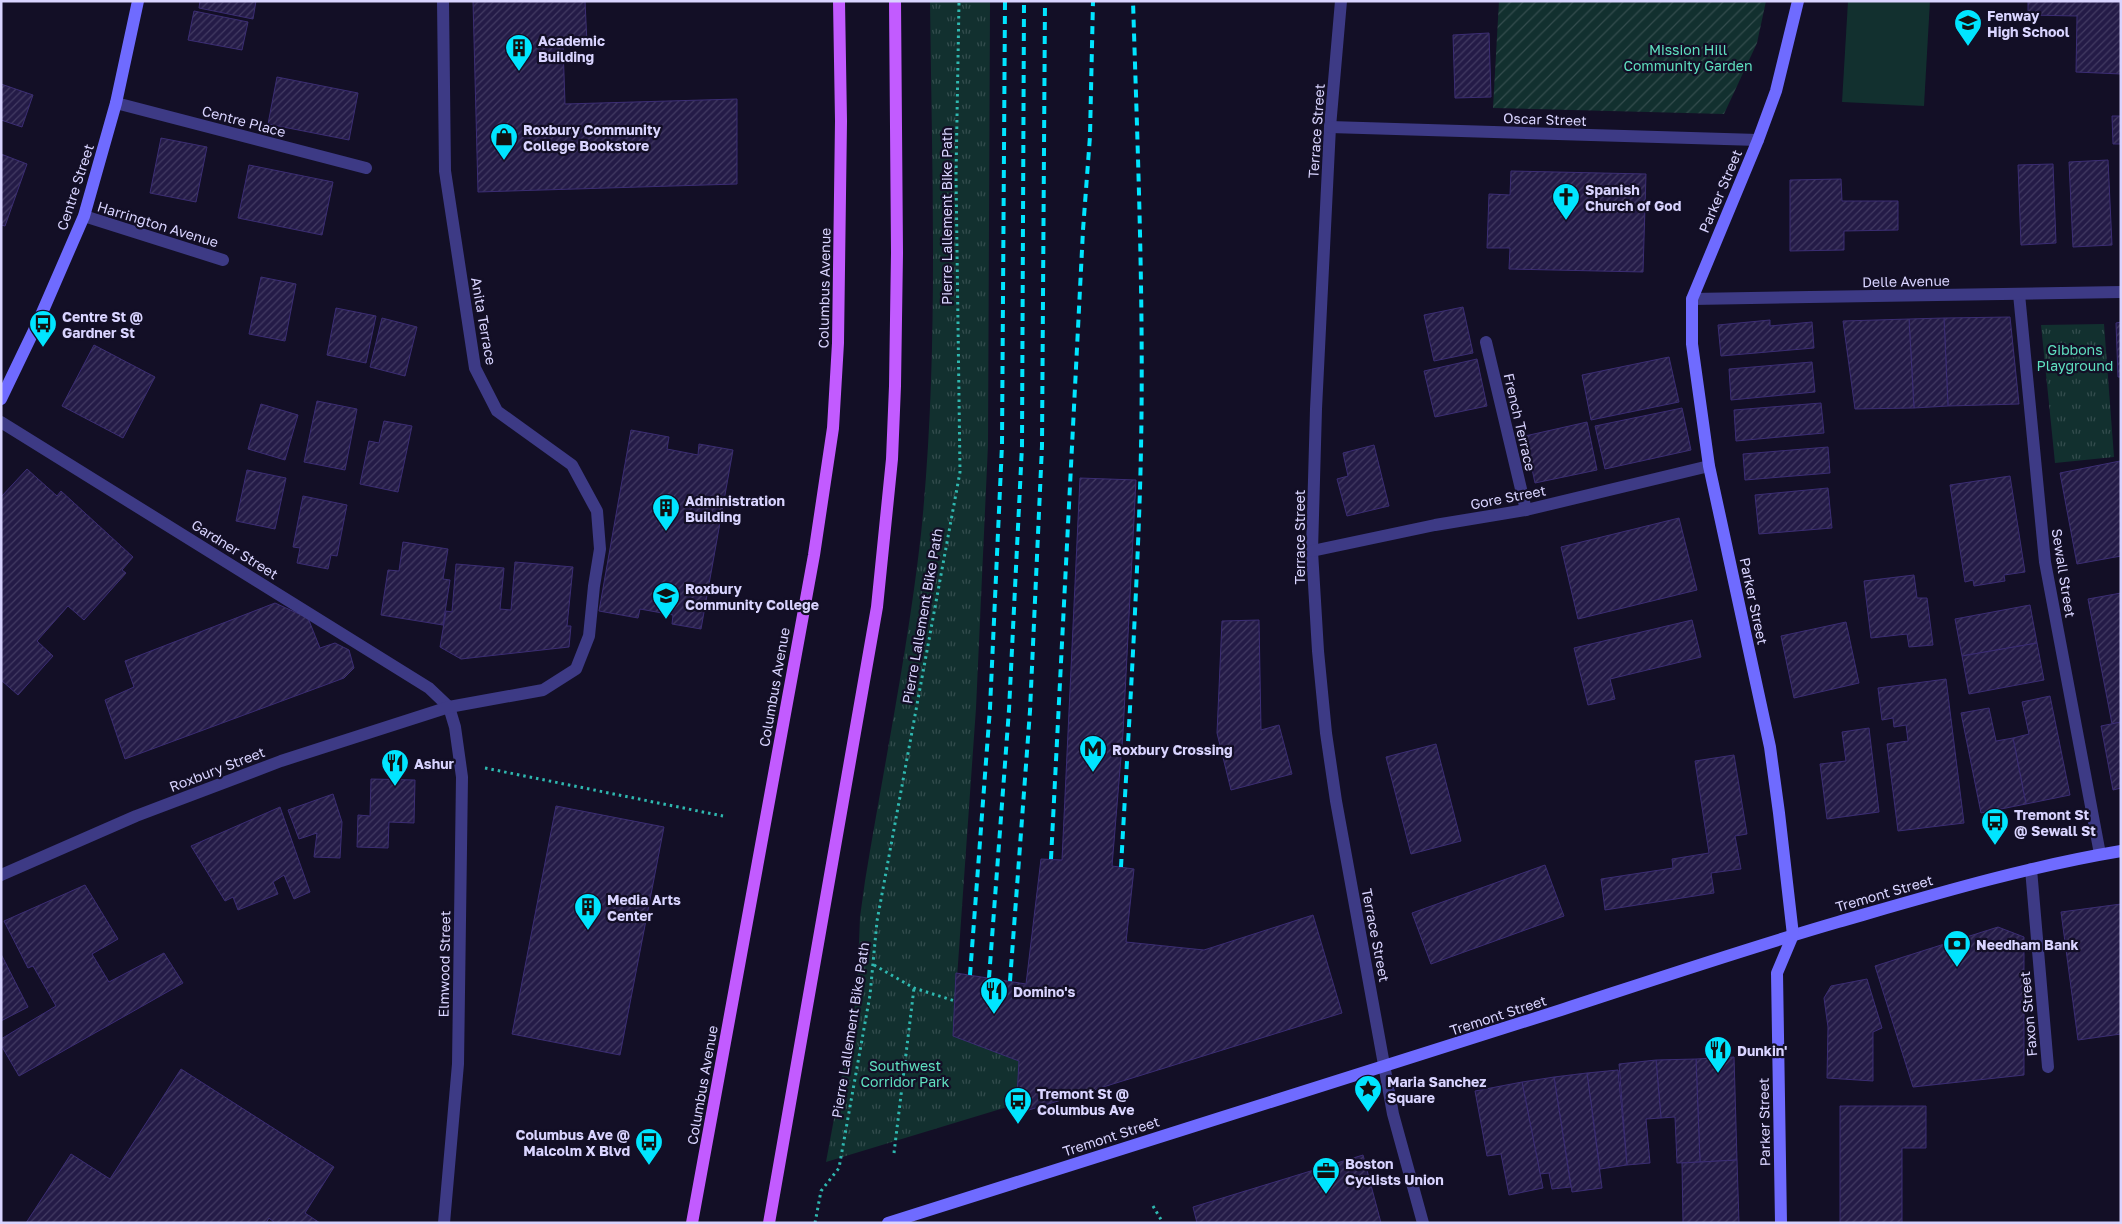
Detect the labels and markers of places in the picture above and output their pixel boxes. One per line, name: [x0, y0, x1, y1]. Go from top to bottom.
place label: Fenway High School: [1987, 7, 2070, 40]
school or university icon: Fenway High School: [1953, 8, 1983, 47]
place label: Academic Building: [538, 32, 605, 65]
building icon: Academic Building: [504, 33, 534, 72]
place label: Roxbury Community College Bookstore: [523, 121, 662, 154]
shop icon: Roxbury Community College Bookstore: [489, 122, 519, 161]
place label: Spanish Church of God: [1585, 181, 1681, 214]
church icon: Spanish Church of God: [1551, 182, 1581, 221]
place label: Centre St @ Gardner St: [62, 308, 143, 341]
bus stop icon: Centre St @ Gardner St: [28, 309, 58, 348]
place label: Administration Building: [685, 492, 785, 525]
building icon: Administration Building: [651, 493, 681, 532]
place label: Roxbury Community College: [685, 580, 819, 613]
school or university icon: Roxbury Community College: [651, 581, 681, 620]
metro station icon: Roxbury Crossing: [1078, 734, 1108, 773]
place label: Roxbury Crossing: [1112, 741, 1233, 758]
restaurant icon: Ashur: [380, 748, 410, 787]
place label: Ashur: [414, 755, 455, 772]
place label: Tremont St @ Sewall St: [2014, 806, 2096, 839]
bus stop icon: Tremont St @ Sewall St: [1980, 807, 2010, 846]
place label: Media Arts Center: [607, 891, 681, 924]
building icon: Media Arts Center: [573, 892, 603, 931]
bank icon: Needham Bank: [1942, 929, 1972, 968]
place label: Needham Bank: [1976, 936, 2079, 953]
restaurant icon: Domino's: [979, 976, 1009, 1015]
place label: Domino's: [1013, 983, 1076, 1000]
restaurant icon: Dunkin': [1703, 1035, 1733, 1074]
place label: Dunkin': [1737, 1042, 1787, 1059]
place label: Maria Sanchez Square: [1387, 1073, 1486, 1106]
place icon: Maria Sanchez Square: [1353, 1074, 1383, 1113]
place label: Tremont St @ Columbus Ave: [1037, 1085, 1134, 1118]
bus stop icon: Tremont St @ Columbus Ave: [1003, 1086, 1033, 1125]
place label: Columbus Ave @ Malcolm X Blvd: [515, 1126, 630, 1159]
bus stop icon: Columbus Ave @ Malcolm X Blvd: [634, 1127, 664, 1166]
place label: Boston Cyclists Union: [1345, 1155, 1444, 1188]
office icon: Boston Cyclists Union: [1311, 1156, 1341, 1195]

